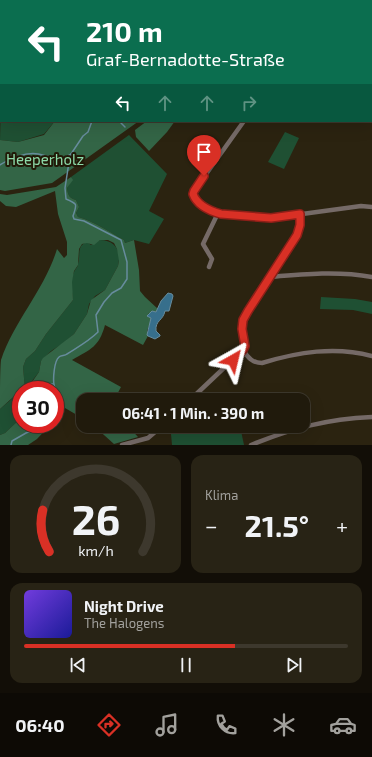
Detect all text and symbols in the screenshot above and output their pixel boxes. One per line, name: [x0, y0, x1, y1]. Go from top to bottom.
text: 210 m: [86, 14, 163, 48]
icon: left: [20, 16, 72, 68]
text: Graf-Bernadotte-Straße: [86, 48, 285, 70]
icon: left: [112, 92, 134, 114]
icon: ahead: [154, 92, 176, 114]
icon: ahead: [196, 92, 218, 114]
icon: right: [238, 92, 260, 114]
pin: [187, 135, 221, 176]
icon: arrive: [193, 141, 215, 163]
park label: Heeperholz: [6, 150, 84, 168]
position arrow: [212, 339, 254, 381]
speed limit sign: 30: [12, 381, 64, 433]
text: 06:41 · 1 Min. · 390 m: [122, 404, 264, 422]
text: Klima: [205, 487, 238, 503]
text: 26: [71, 493, 120, 543]
text: 21.5°: [245, 507, 309, 543]
text: −: [205, 512, 218, 538]
text: +: [336, 512, 348, 538]
text: km/h: [78, 542, 113, 559]
text: Night Drive: [84, 597, 164, 615]
text: The Halogens: [84, 615, 164, 631]
icon: previous: [67, 654, 89, 676]
icon: pause: [175, 654, 197, 676]
icon: next: [283, 654, 305, 676]
icon: directions: [95, 711, 123, 739]
icon: music: [153, 711, 181, 739]
icon: phone: [212, 711, 240, 739]
icon: climate: [270, 711, 298, 739]
icon: car: [329, 711, 357, 739]
text: 06:40: [15, 714, 65, 736]

